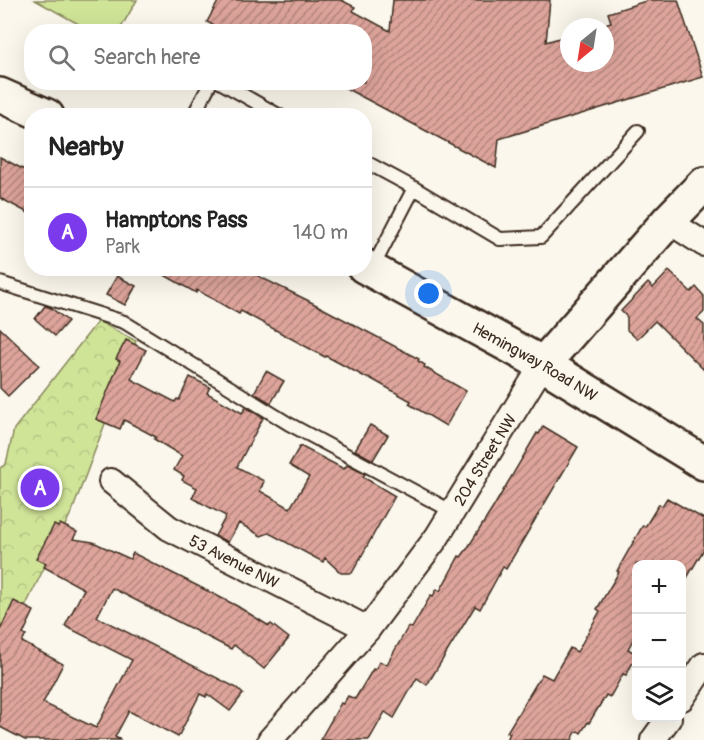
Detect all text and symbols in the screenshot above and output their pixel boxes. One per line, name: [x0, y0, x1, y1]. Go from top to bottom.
north arrow: [560, 18, 614, 72]
search box: [24, 24, 372, 90]
icon: search: [45, 41, 78, 74]
text: Search here: [93, 43, 200, 71]
text: Nearby: [48, 131, 124, 163]
text: Hamptons Pass: [105, 206, 247, 234]
text: A: [61, 220, 74, 245]
text: 140 m: [293, 220, 348, 245]
text: Park: [105, 234, 140, 259]
your location: [414, 279, 443, 308]
street label: Hemingway Road NW: [469, 318, 601, 406]
street label: 204 Street NW: [450, 410, 521, 510]
pin: A: [20, 466, 60, 510]
street label: 53 Avenue NW: [186, 531, 282, 593]
map controls: [632, 560, 686, 722]
button: +: [632, 560, 686, 614]
button: −: [632, 614, 686, 668]
button: layers: [632, 668, 686, 722]

